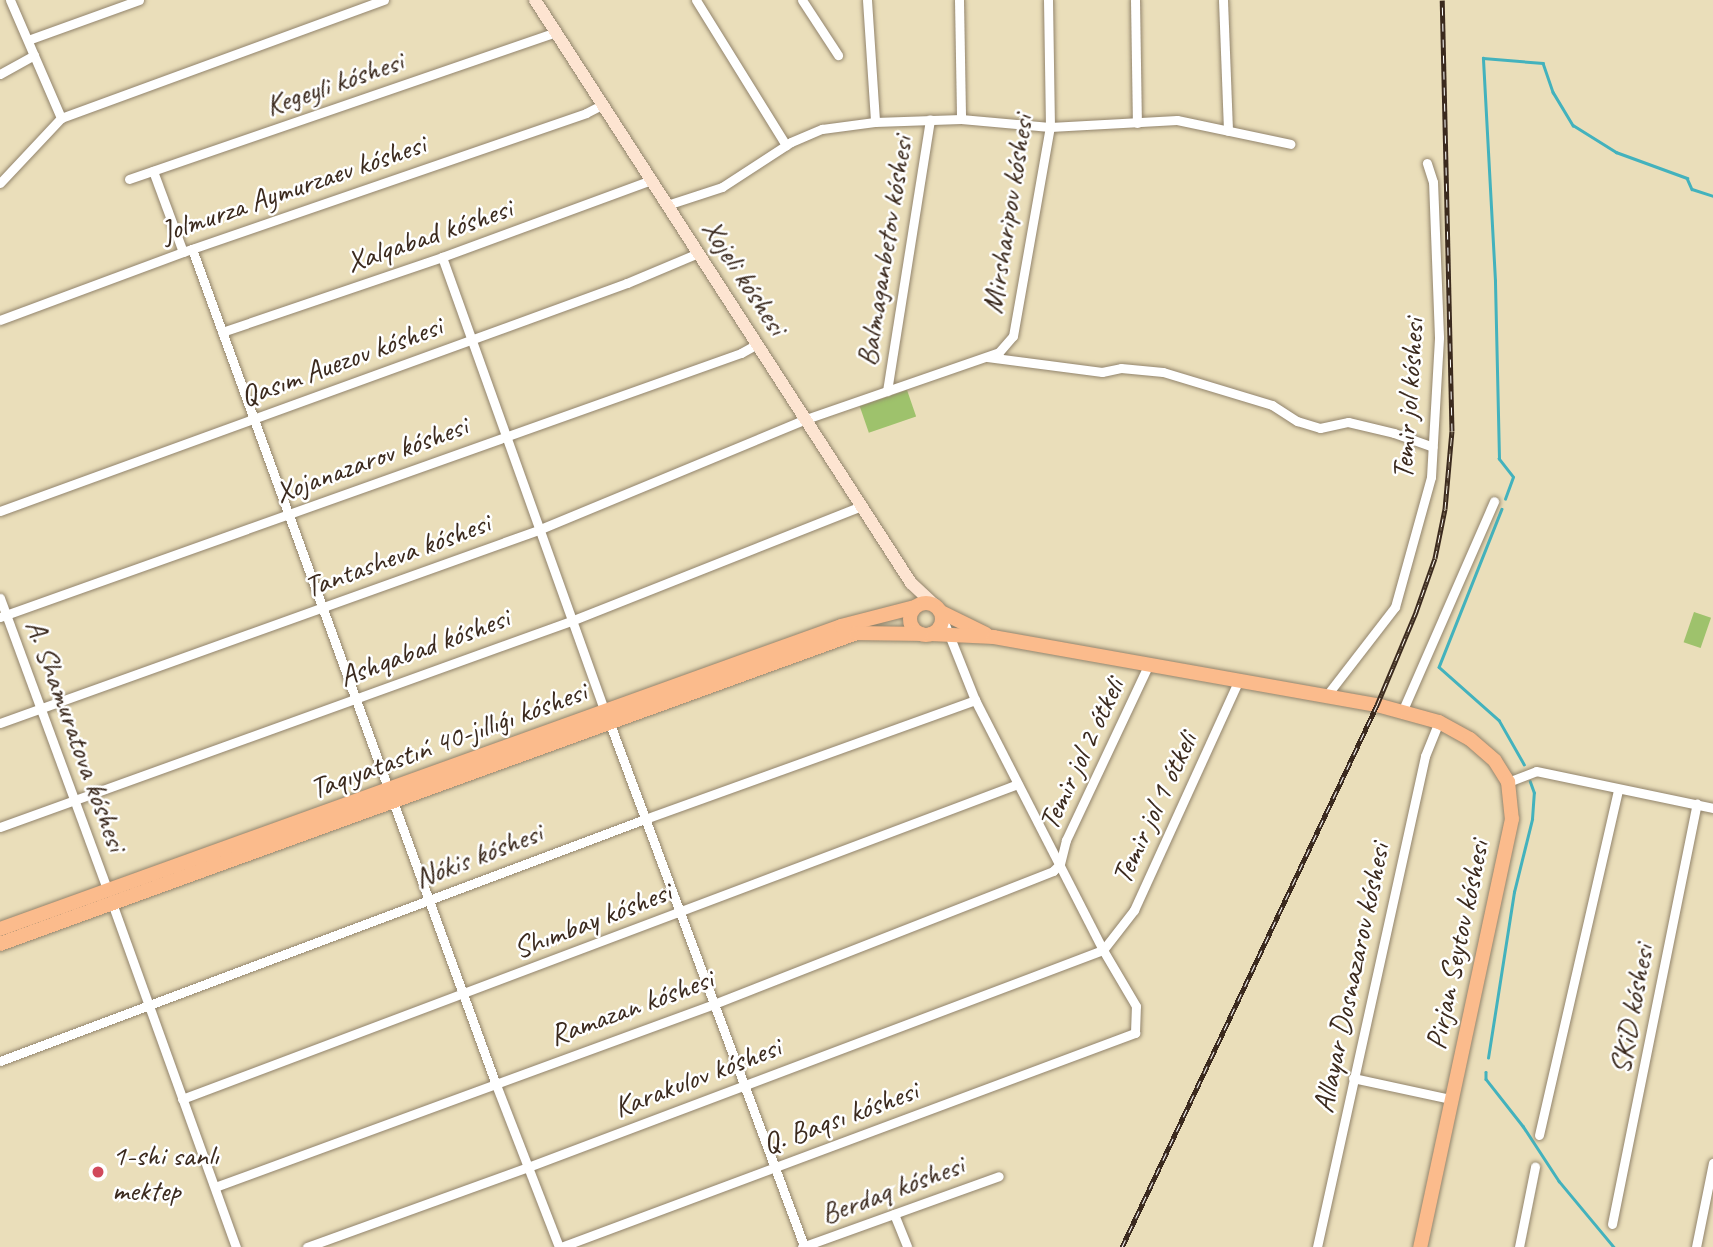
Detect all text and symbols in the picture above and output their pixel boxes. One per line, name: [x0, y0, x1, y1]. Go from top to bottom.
street label: Kegeyli kóshesi: [261, 43, 407, 123]
street label: Mirsharipov kóshesi: [974, 112, 1040, 316]
street label: Jolmurza Aymurzaev kóshesi: [155, 126, 431, 250]
street label: Balmaganbetov kóshesi: [848, 134, 920, 368]
street label: Xalqabad kóshesi: [342, 190, 516, 280]
street label: Xojeli kóshesi: [694, 212, 796, 342]
street label: Qasım Auezov kóshesi: [235, 308, 447, 414]
street label: Temir jol kóshesi: [1384, 317, 1432, 481]
street label: Xojanazarov kóshesi: [270, 408, 472, 510]
street label: Tantasheva kóshesi: [299, 505, 495, 605]
street label: Ashqabad kóshesi: [334, 600, 514, 694]
street label: A. Shamuratova kóshesi: [18, 614, 136, 856]
street label: Taqıyatastıń 40-jıllıǵı kóshesi: [305, 673, 591, 807]
street label: Temir jol 2 ótkeli: [1030, 673, 1132, 835]
street label: Temir jol 1 ótkeli: [1103, 727, 1205, 889]
street label: Nókis kóshesi: [409, 814, 547, 896]
street label: Pirjan Seytov kóshesi: [1417, 837, 1497, 1053]
street label: Allayar Dosnazarov kóshesi: [1305, 840, 1397, 1116]
street label: Shımbay kóshesi: [508, 873, 676, 967]
street label: SKiD kóshesi: [1601, 941, 1661, 1077]
street label: Ramazan kóshesi: [544, 961, 718, 1053]
street label: Karakulov kóshesi: [609, 1029, 785, 1125]
street label: Q. Baqsı kóshesi: [758, 1072, 922, 1162]
place label: 1-shi sanlı mektep: [112, 1137, 220, 1208]
street label: Berdaq kóshesi: [816, 1147, 968, 1231]
marker: 1-shi sanlı mektep: [90, 1164, 106, 1180]

